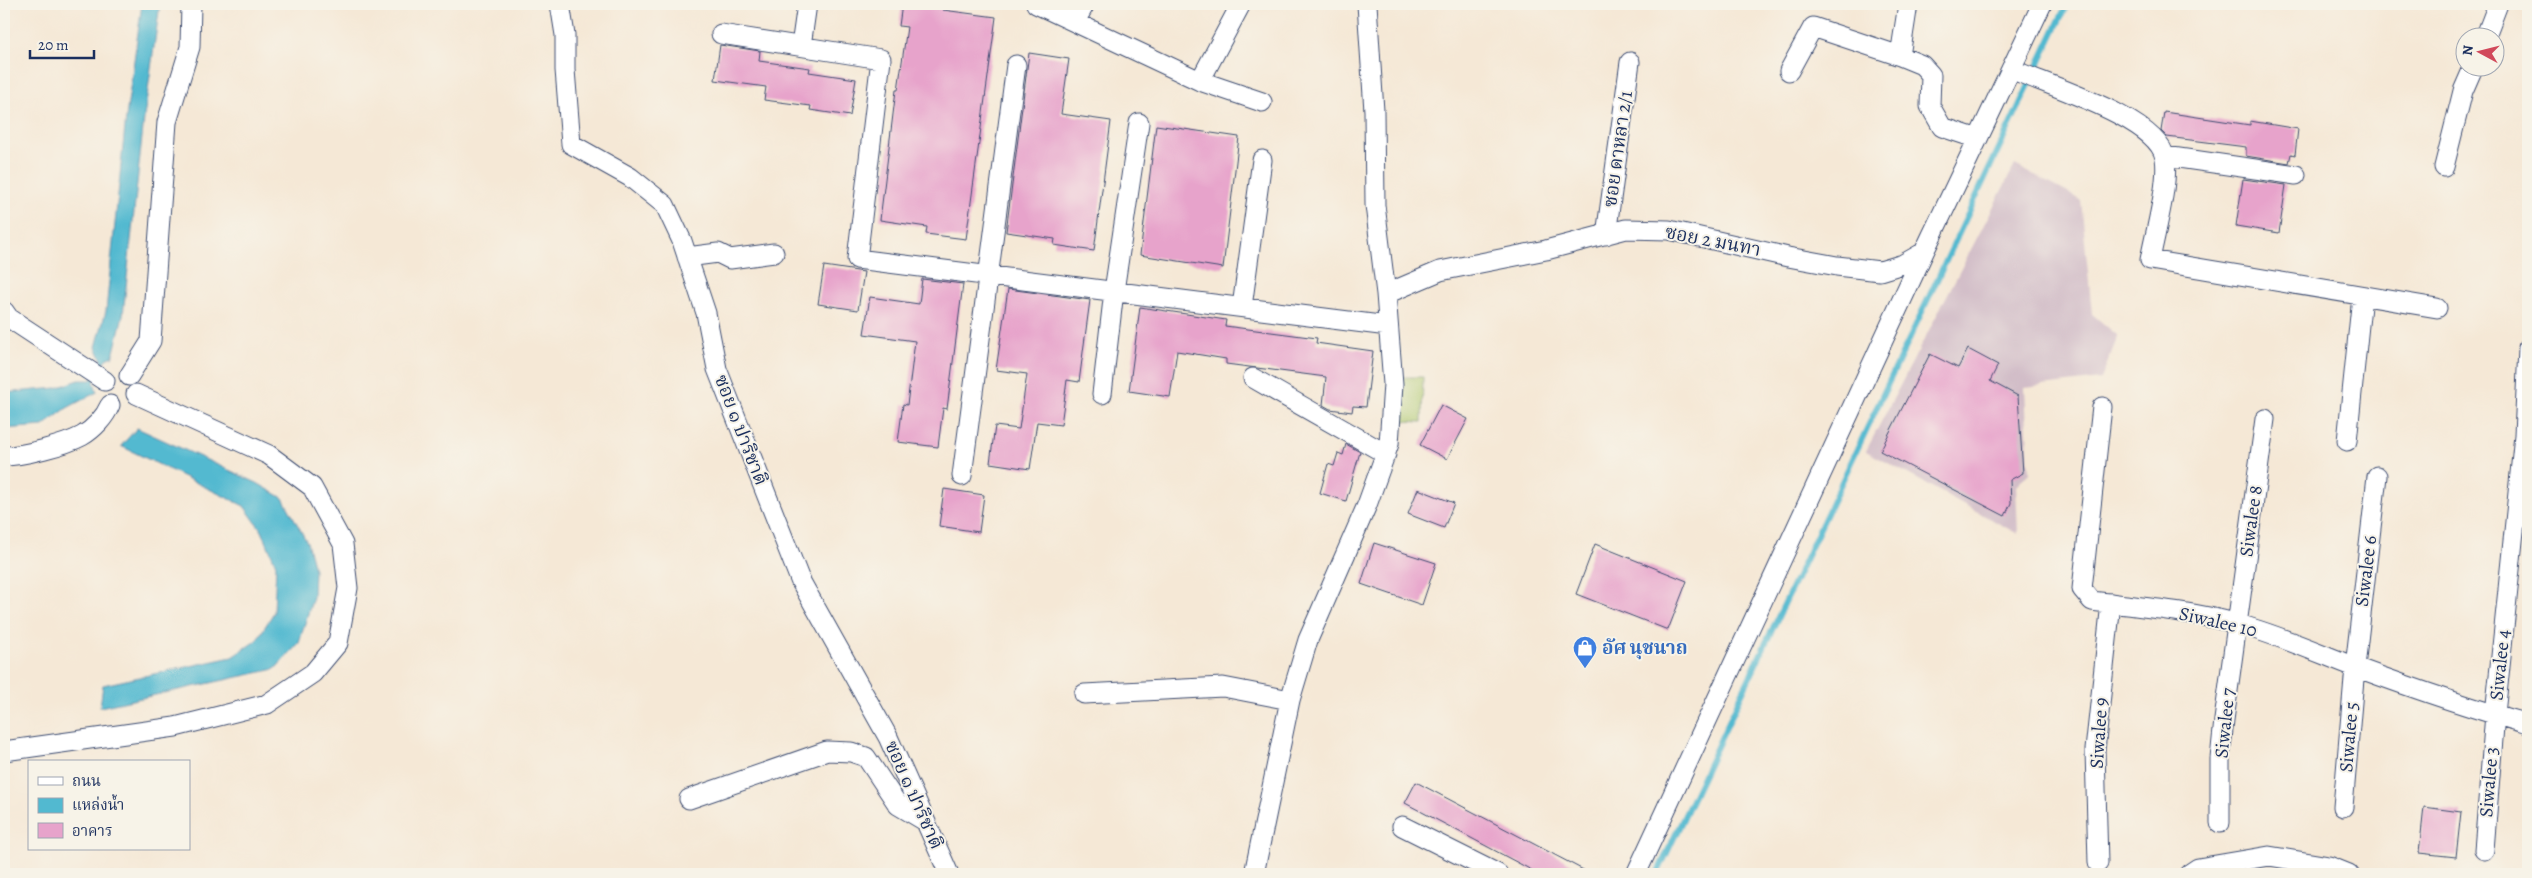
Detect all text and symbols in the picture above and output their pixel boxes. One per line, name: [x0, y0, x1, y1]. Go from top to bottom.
scale bar: [30, 28, 94, 60]
north arrow: [2454, 28, 2504, 78]
text: 20 m: [38, 35, 69, 55]
text: N: [2458, 44, 2478, 57]
street label: ซอย ดาหลา 2/1: [1597, 89, 1639, 209]
street label: ซอย 2 มนทา: [1663, 219, 1763, 263]
street label: ซอย ๑ ปาริชาติ: [708, 371, 774, 489]
street label: Siwalee 8: [2233, 484, 2269, 558]
street label: Siwalee 6: [2349, 534, 2383, 608]
street label: Siwalee 10: [2176, 600, 2260, 644]
street label: Siwalee 4: [2483, 628, 2517, 702]
shop icon: อัศ นุชนาถ: [1572, 635, 1598, 669]
place label: อัศ นุชนาถ: [1602, 635, 1688, 661]
street label: Siwalee 7: [2208, 687, 2242, 759]
street label: Siwalee 9: [2084, 697, 2114, 769]
street label: Siwalee 5: [2333, 701, 2365, 773]
street label: ซอย ๑ ปาริชาติ: [878, 737, 950, 853]
street label: Siwalee 3: [2473, 746, 2505, 818]
legend: [28, 760, 190, 850]
text: ถนน: [72, 771, 101, 791]
text: แหล่งน้ำ: [72, 794, 124, 815]
text: อาคาร: [72, 821, 112, 841]

